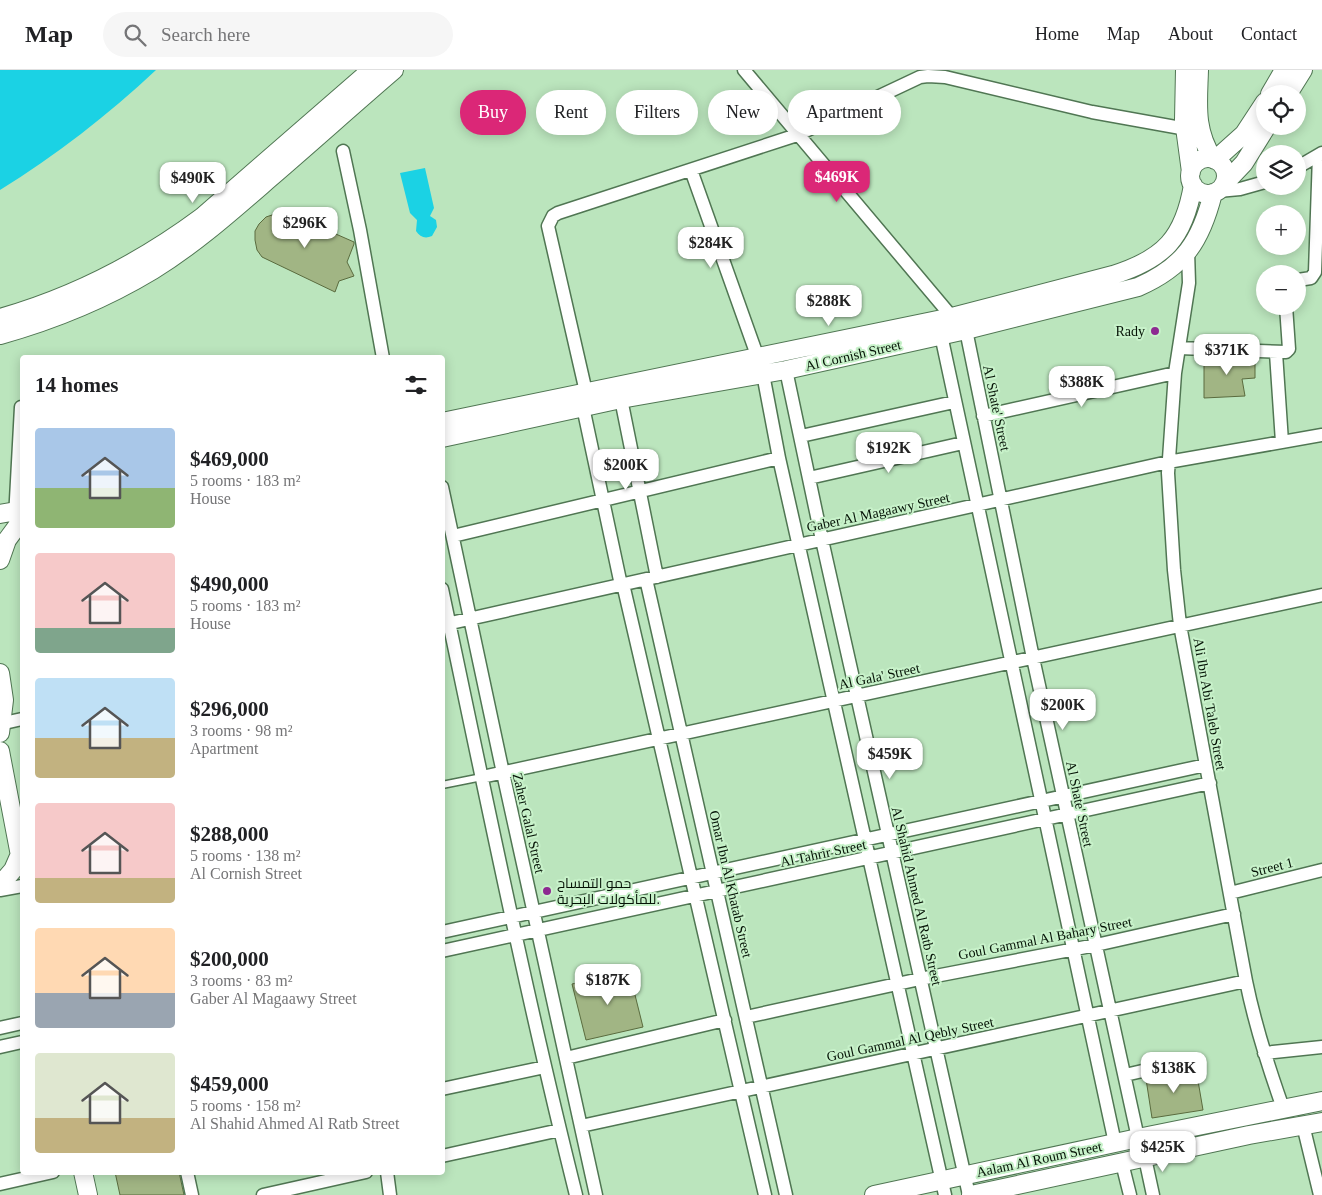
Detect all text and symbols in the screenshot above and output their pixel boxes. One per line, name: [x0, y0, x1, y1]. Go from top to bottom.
search box: [103, 12, 453, 57]
text: Map: [25, 21, 73, 47]
icon: search: [121, 21, 149, 49]
text: Search here: [161, 24, 250, 45]
text: Home: [1035, 24, 1079, 44]
text: Map: [1107, 24, 1140, 44]
text: About: [1168, 24, 1213, 44]
text: Contact: [1241, 24, 1297, 44]
map controls: [1256, 85, 1306, 315]
button: locate: [1256, 85, 1306, 135]
chip: Buy: [460, 90, 526, 135]
chip: Rent: [536, 90, 606, 135]
chip: Filters: [616, 90, 698, 135]
chip: New: [708, 90, 778, 135]
chip: Apartment: [788, 90, 901, 135]
button: layers: [1256, 145, 1306, 195]
pin: $469K: [802, 160, 872, 203]
pin: $490K: [158, 162, 228, 204]
text: $469K: [815, 168, 859, 185]
text: $490K: [171, 169, 215, 186]
button: +: [1256, 205, 1306, 255]
pin: $296K: [270, 206, 340, 249]
text: $296K: [283, 214, 327, 231]
pin: $284K: [676, 226, 746, 269]
text: $284K: [689, 234, 733, 251]
button: −: [1256, 265, 1306, 315]
pin: $288K: [794, 284, 864, 327]
text: $288K: [807, 292, 851, 309]
place label: Rady: [1115, 324, 1145, 339]
marker: Rady: [1149, 325, 1161, 337]
pin: $371K: [1192, 334, 1262, 376]
street label: Al Cornish Street: [804, 337, 903, 374]
text: $371K: [1205, 341, 1249, 358]
street label: Al Shate' Street: [980, 364, 1013, 452]
pin: $388K: [1047, 366, 1117, 408]
icon: filters: [402, 371, 430, 399]
text: 14 homes: [35, 373, 118, 397]
text: $388K: [1060, 373, 1104, 390]
pin: $192K: [854, 432, 924, 474]
text: $192K: [867, 439, 911, 456]
text: $469,000: [190, 447, 269, 471]
icon: home: [75, 448, 135, 508]
pin: $200K: [591, 448, 661, 491]
text: $200K: [604, 456, 648, 473]
text: 5 rooms · 183 m²: [190, 472, 301, 489]
text: House: [190, 490, 231, 507]
street label: Gaber Al Magaawy Street: [805, 490, 951, 535]
text: $490,000: [190, 572, 269, 596]
icon: home: [75, 573, 135, 633]
text: 5 rooms · 183 m²: [190, 597, 301, 614]
text: House: [190, 615, 231, 632]
street label: Ali Ibn Abi Taleb Street: [1190, 637, 1229, 772]
street label: Al Gala' Street: [837, 661, 921, 692]
pin: $200K: [1028, 688, 1098, 731]
text: $200K: [1041, 696, 1085, 713]
text: $296,000: [190, 697, 269, 721]
icon: home: [75, 698, 135, 758]
text: 3 rooms · 98 m²: [190, 722, 293, 739]
pin: $459K: [855, 738, 925, 780]
text: Apartment: [190, 740, 258, 757]
text: $459K: [868, 745, 912, 762]
street label: Al Shate' Street: [1063, 760, 1096, 848]
street label: Zaher Galal Street: [510, 771, 547, 875]
street label: Al Shahid Ahmed Al Ratb Street: [889, 805, 944, 987]
street label: Omar Ibn Al Khatab Street: [706, 809, 755, 959]
text: $288,000: [190, 822, 269, 846]
icon: home: [75, 823, 135, 883]
street label: Al Tahrir Street: [779, 837, 868, 870]
text: 5 rooms · 138 m²: [190, 847, 301, 864]
street label: Street 1: [1249, 855, 1295, 880]
text: Al Cornish Street: [190, 865, 302, 882]
place label: حمو التمساح للمأكولات البحرية.: [557, 876, 660, 907]
marker: حمو التمساح للمأكولات البحرية.: [541, 885, 553, 897]
street label: Goul Gammal Al Bahary Street: [957, 914, 1133, 963]
text: $200,000: [190, 947, 269, 971]
icon: home: [75, 948, 135, 1008]
pin: $187K: [573, 964, 643, 1006]
text: $187K: [586, 971, 630, 988]
text: 3 rooms · 83 m²: [190, 972, 293, 989]
text: Gaber Al Magaawy Street: [190, 990, 357, 1007]
street label: Goul Gammal Al Qebly Street: [825, 1014, 995, 1065]
pin: $138K: [1139, 1052, 1209, 1094]
text: $138K: [1152, 1059, 1196, 1076]
text: $459,000: [190, 1072, 269, 1096]
icon: home: [75, 1073, 135, 1133]
text: 5 rooms · 158 m²: [190, 1097, 301, 1114]
text: Al Shahid Ahmed Al Ratb Street: [190, 1115, 399, 1132]
pin: $425K: [1128, 1130, 1198, 1173]
text: $425K: [1141, 1138, 1185, 1155]
street label: Aalam Al Roum Street: [975, 1139, 1103, 1180]

